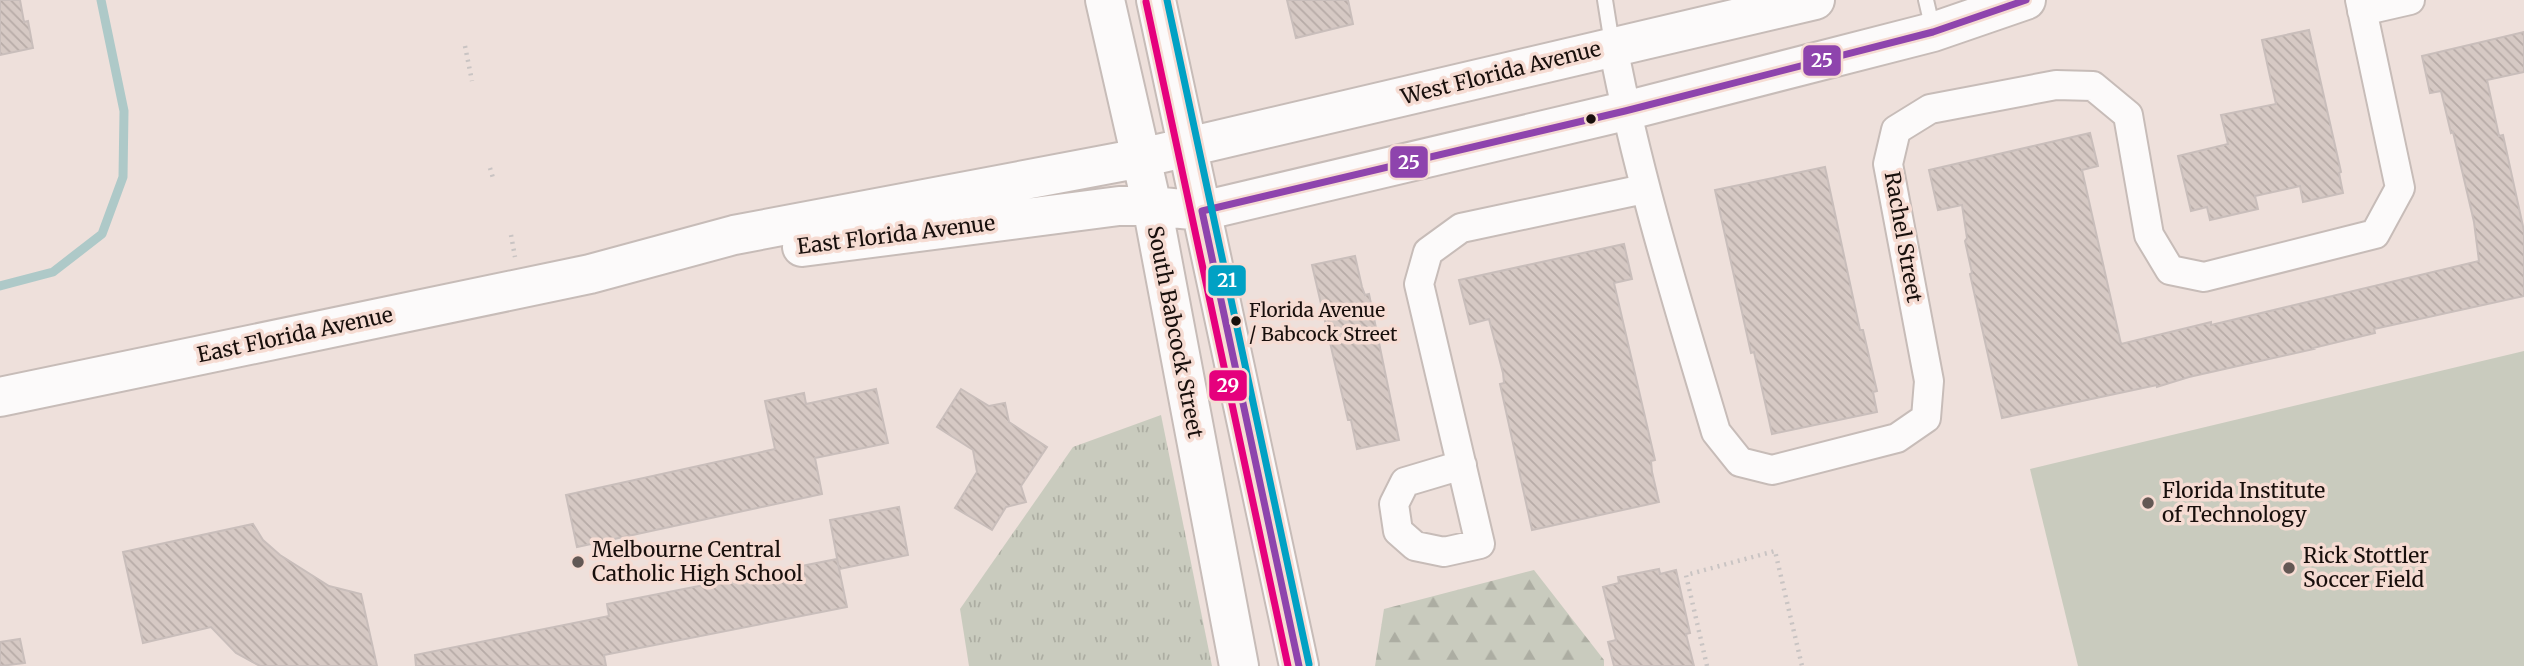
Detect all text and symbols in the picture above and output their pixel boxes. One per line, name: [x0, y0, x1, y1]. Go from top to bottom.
street label: West Florida Avenue: [1397, 35, 1604, 111]
line badge: 25: [1802, 44, 1842, 77]
text: 25: [1811, 48, 1833, 72]
unlabelled marker: [1584, 112, 1598, 126]
line badge: 25: [1389, 145, 1429, 179]
text: 25: [1398, 150, 1420, 174]
street label: Rachel Street: [1879, 169, 1928, 305]
street label: East Florida Avenue: [795, 209, 997, 260]
street label: South Babcock Street: [1142, 223, 1209, 440]
line badge: 21: [1207, 264, 1247, 297]
text: 21: [1217, 268, 1237, 292]
place label: Florida Avenue / Babcock Street: [1249, 298, 1398, 346]
street label: East Florida Avenue: [195, 301, 395, 368]
marker: Florida Avenue / Babcock Street: [1229, 314, 1243, 328]
line badge: 29: [1208, 369, 1248, 402]
text: 29: [1217, 373, 1239, 397]
place label: Florida Institute of Technology: [2162, 477, 2325, 528]
marker: Florida Institute of Technology: [2140, 495, 2156, 511]
place label: Melbourne Central Catholic High School: [592, 536, 803, 587]
place label: Rick Stottler Soccer Field: [2303, 542, 2429, 593]
marker: Melbourne Central Catholic High School: [570, 554, 586, 570]
marker: Rick Stottler Soccer Field: [2281, 560, 2297, 576]

